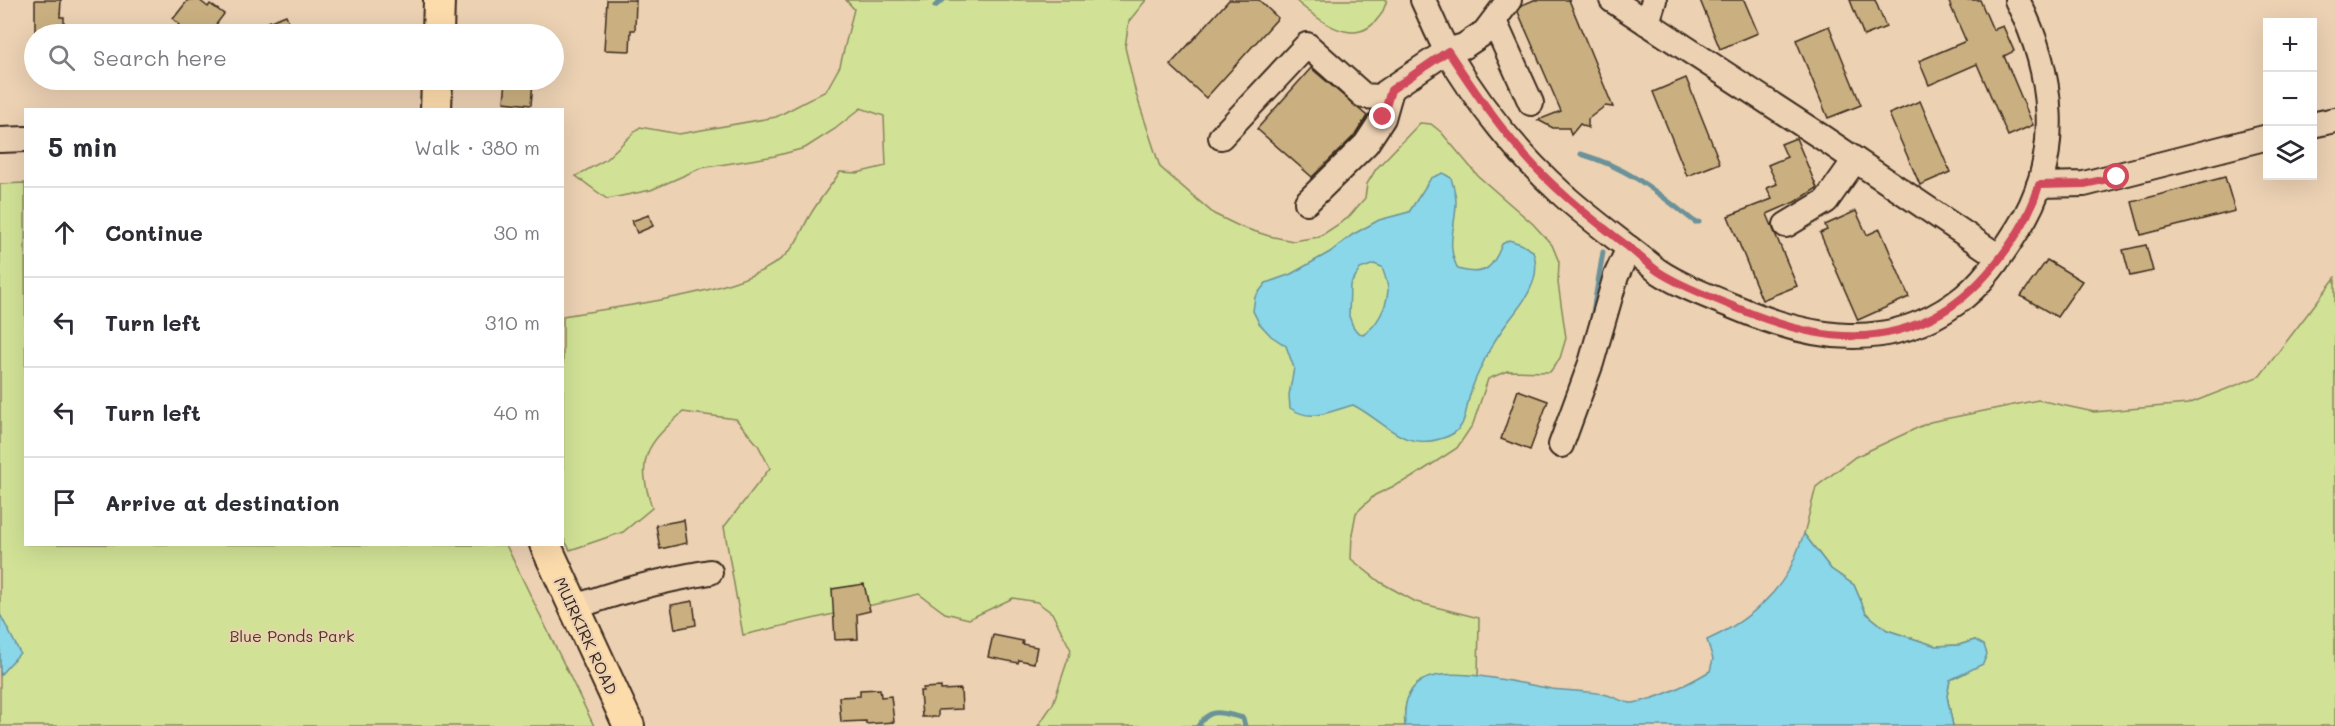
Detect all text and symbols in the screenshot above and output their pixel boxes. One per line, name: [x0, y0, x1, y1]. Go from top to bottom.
map controls: [2263, 18, 2317, 180]
button: +: [2263, 18, 2317, 72]
search box: [24, 24, 564, 90]
icon: search: [45, 41, 78, 74]
text: Search here: [93, 43, 227, 72]
button: −: [2263, 72, 2317, 126]
route end: [1369, 103, 1395, 129]
button: layers: [2263, 126, 2317, 180]
text: 5 min: [48, 130, 117, 164]
text: Walk · 380 m: [414, 134, 540, 160]
route start: [2103, 163, 2129, 189]
icon: ahead: [48, 216, 81, 249]
text: Continue: [105, 218, 203, 247]
text: 30 m: [494, 219, 540, 245]
icon: left: [48, 306, 81, 339]
text: Turn left: [105, 308, 201, 337]
text: 310 m: [485, 309, 540, 335]
icon: left: [48, 396, 81, 429]
text: Turn left: [105, 398, 201, 427]
text: 40 m: [494, 399, 540, 425]
icon: arrive: [48, 486, 81, 519]
text: Arrive at destination: [105, 488, 340, 517]
street label: MUIRKIRK ROAD: [550, 574, 623, 698]
park label: Blue Ponds Park: [229, 625, 355, 646]

